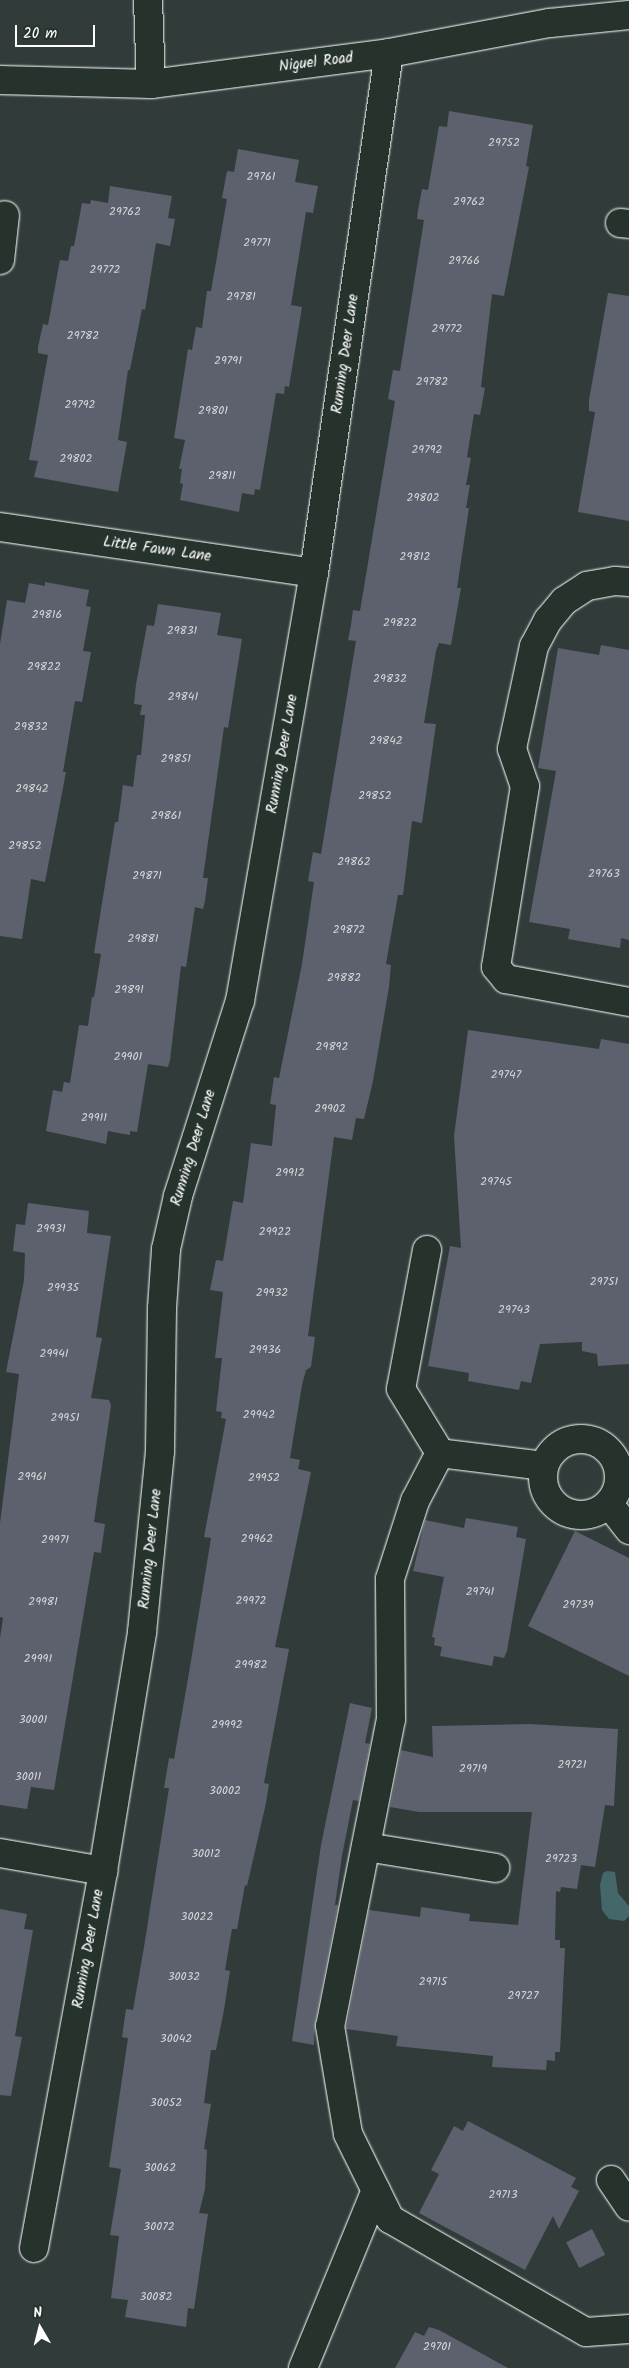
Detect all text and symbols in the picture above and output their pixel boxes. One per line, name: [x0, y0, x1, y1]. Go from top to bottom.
scale bar: [18, 15, 98, 47]
text: 20 m: [23, 22, 57, 46]
street label: Niguel Road: [278, 50, 354, 76]
house number: 29752: [488, 136, 520, 150]
house number: 29761: [247, 170, 275, 184]
house number: 29762: [453, 195, 485, 209]
house number: 29762: [109, 205, 141, 219]
house number: 29771: [243, 236, 271, 250]
house number: 29766: [448, 254, 480, 268]
house number: 29772: [90, 263, 120, 277]
house number: 29781: [226, 290, 256, 304]
street label: Running Deer Lane: [329, 293, 363, 415]
house number: 29772: [432, 322, 462, 336]
house number: 29782: [67, 329, 99, 343]
house number: 29791: [214, 354, 242, 368]
house number: 29782: [416, 375, 448, 389]
house number: 29792: [64, 398, 96, 412]
house number: 29801: [198, 404, 228, 418]
house number: 29792: [411, 443, 443, 457]
house number: 29802: [59, 452, 93, 466]
house number: 29811: [208, 469, 236, 483]
house number: 29802: [406, 491, 440, 505]
street label: Little Fawn Lane: [102, 534, 212, 566]
house number: 29812: [400, 550, 430, 564]
house number: 29816: [32, 608, 62, 622]
house number: 29822: [383, 616, 417, 630]
house number: 29831: [167, 624, 197, 638]
house number: 29822: [27, 660, 61, 674]
house number: 29832: [373, 672, 407, 686]
house number: 29841: [168, 690, 198, 704]
street label: Running Deer Lane: [264, 693, 302, 815]
house number: 29832: [14, 720, 48, 734]
house number: 29842: [369, 734, 403, 748]
house number: 29851: [161, 752, 191, 766]
house number: 29842: [15, 782, 49, 796]
house number: 29852: [358, 789, 392, 803]
house number: 29861: [151, 809, 181, 823]
house number: 29852: [8, 839, 42, 853]
house number: 29862: [337, 855, 371, 869]
house number: 29763: [588, 867, 620, 881]
house number: 29871: [132, 869, 162, 883]
house number: 29872: [333, 923, 365, 937]
house number: 29881: [127, 932, 159, 946]
house number: 29882: [327, 971, 361, 985]
house number: 29891: [114, 983, 144, 997]
house number: 29892: [316, 1040, 348, 1054]
house number: 29901: [114, 1050, 142, 1064]
house number: 29747: [491, 1068, 521, 1082]
street label: Running Deer Lane: [168, 1088, 220, 1208]
house number: 29902: [314, 1102, 346, 1116]
house number: 29911: [81, 1111, 107, 1125]
house number: 29912: [275, 1166, 305, 1180]
house number: 29745: [480, 1175, 512, 1189]
house number: 29931: [36, 1222, 66, 1236]
house number: 29922: [259, 1225, 291, 1239]
house number: 29751: [590, 1275, 618, 1289]
house number: 29935: [47, 1281, 79, 1295]
house number: 29932: [256, 1286, 288, 1300]
house number: 29743: [498, 1303, 530, 1317]
house number: 29936: [249, 1343, 281, 1357]
house number: 29941: [39, 1347, 69, 1361]
house number: 29942: [243, 1408, 275, 1422]
house number: 29951: [51, 1411, 79, 1425]
house number: 29961: [17, 1470, 47, 1484]
house number: 29952: [248, 1471, 280, 1485]
street label: Running Deer Lane: [136, 1488, 166, 1610]
house number: 29962: [241, 1532, 273, 1546]
house number: 29971: [41, 1533, 69, 1547]
house number: 29741: [466, 1585, 494, 1599]
house number: 29972: [235, 1594, 267, 1608]
house number: 29981: [28, 1595, 58, 1609]
house number: 29739: [562, 1598, 594, 1612]
house number: 29991: [24, 1652, 52, 1666]
house number: 29982: [235, 1658, 267, 1672]
house number: 30001: [19, 1713, 47, 1727]
house number: 29992: [211, 1718, 243, 1732]
house number: 29721: [557, 1758, 587, 1772]
house number: 29719: [459, 1762, 487, 1776]
house number: 30011: [15, 1770, 41, 1784]
house number: 30002: [209, 1784, 241, 1798]
house number: 30012: [191, 1847, 221, 1861]
house number: 29723: [545, 1852, 577, 1866]
street label: Running Deer Lane: [70, 1888, 108, 2010]
house number: 30022: [181, 1910, 213, 1924]
house number: 30032: [168, 1970, 200, 1984]
house number: 29715: [419, 1975, 447, 1989]
house number: 29727: [508, 1989, 538, 2003]
house number: 30042: [160, 2032, 192, 2046]
house number: 30052: [150, 2096, 182, 2110]
house number: 30062: [144, 2161, 176, 2175]
house number: 29713: [489, 2188, 517, 2202]
house number: 30072: [143, 2220, 175, 2234]
house number: 30082: [139, 2290, 173, 2304]
text: N: [32, 2302, 44, 2325]
north arrow: [15, 2303, 65, 2353]
house number: 29701: [423, 2340, 451, 2354]

